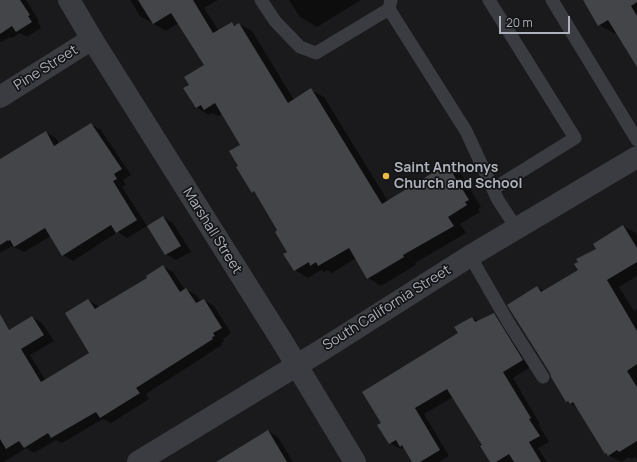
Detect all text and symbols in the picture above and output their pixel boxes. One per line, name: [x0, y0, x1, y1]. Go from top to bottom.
scale bar: [501, 8, 572, 34]
text: 20 m: [506, 14, 533, 31]
street label: Pine Street: [11, 42, 81, 94]
place label: Saint Anthonys Church and School: [394, 160, 522, 192]
marker: Saint Anthonys Church and School: [381, 171, 391, 181]
street label: Marshall Street: [179, 185, 245, 277]
street label: South California Street: [320, 262, 454, 354]

